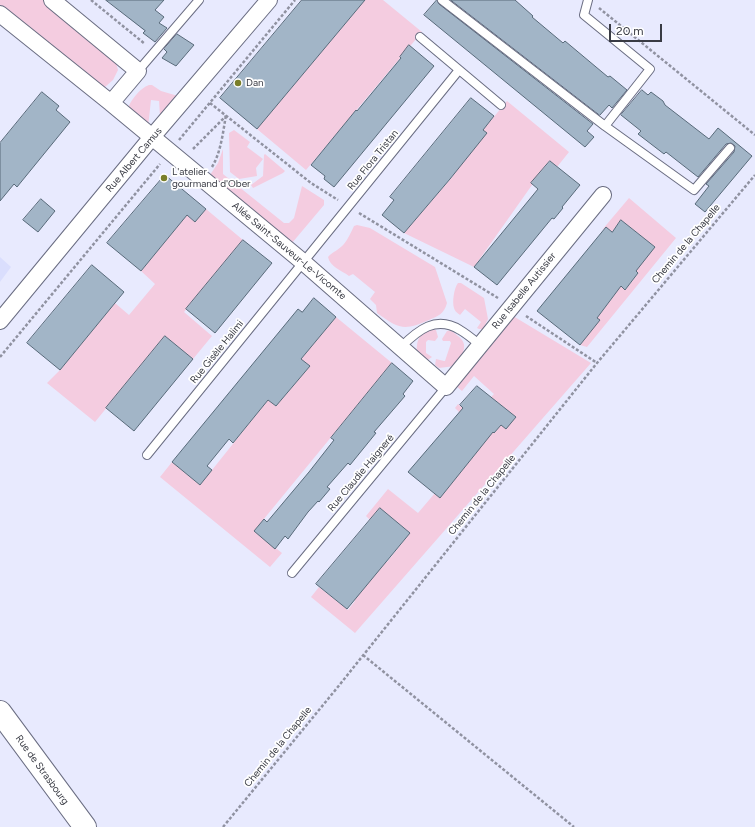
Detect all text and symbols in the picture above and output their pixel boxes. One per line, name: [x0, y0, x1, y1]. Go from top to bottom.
scale bar: [611, 16, 664, 42]
text: 20 m: [616, 24, 644, 38]
place label: Dan: [246, 77, 264, 89]
marker: Dan: [233, 78, 243, 88]
street label: Rue Albert Camus: [103, 125, 165, 195]
street label: Rue Flora Tristan: [345, 127, 401, 193]
place label: L'atelier gourmand d'Ober: [172, 166, 250, 190]
marker: L'atelier gourmand d'Ober: [159, 173, 169, 183]
street label: Allée Saint-Sauveur-Le-Vicomte: [230, 200, 348, 302]
street label: Chemin de la Chapelle: [649, 202, 723, 286]
street label: Rue Isabelle Autissier: [490, 250, 558, 332]
street label: Rue Gisèle Halimi: [188, 318, 246, 386]
street label: Rue Claudie Haigneré: [325, 432, 397, 514]
street label: Chemin de la Chapelle: [446, 452, 518, 538]
street label: Chemin de la Chapelle: [242, 704, 314, 790]
street label: Rue de Strasbourg: [13, 733, 71, 807]

